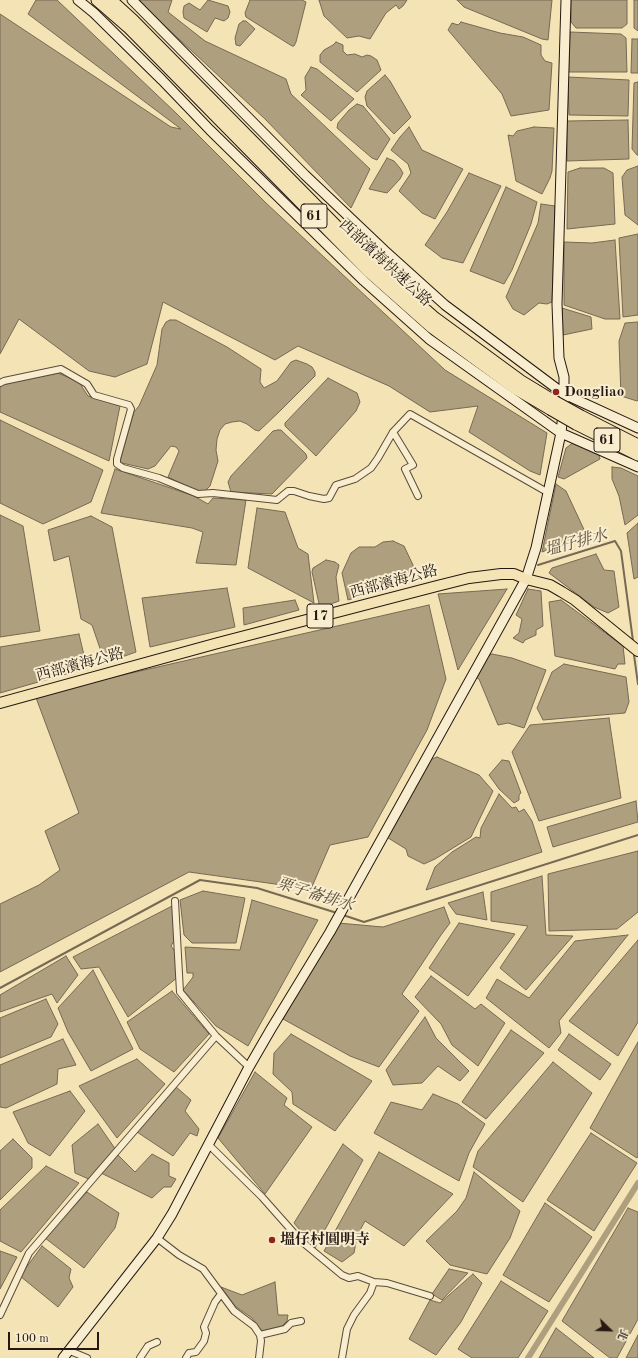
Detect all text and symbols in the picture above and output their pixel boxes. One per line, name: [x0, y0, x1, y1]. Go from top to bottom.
road number: 61: [301, 204, 327, 228]
street label: 西部濱海快速公路: [335, 215, 435, 311]
place label: Dongliao: [564, 383, 624, 401]
marker: Dongliao: [551, 387, 561, 397]
road number: 61: [594, 428, 620, 452]
water label: 塭仔排水: [543, 525, 609, 561]
street label: 西部濱海公路: [348, 562, 440, 602]
road number: 17: [307, 604, 333, 628]
street label: 西部濱海公路: [34, 645, 126, 685]
water label: 栗子崙排水: [274, 874, 356, 916]
place label: 塭仔村圓明寺: [280, 1231, 370, 1249]
marker: 塭仔村圓明寺: [267, 1235, 277, 1245]
north arrow: [590, 1310, 630, 1350]
scale bar: [10, 1324, 101, 1350]
text: 北: [614, 1328, 629, 1342]
text: 100 m: [15, 1333, 49, 1345]

